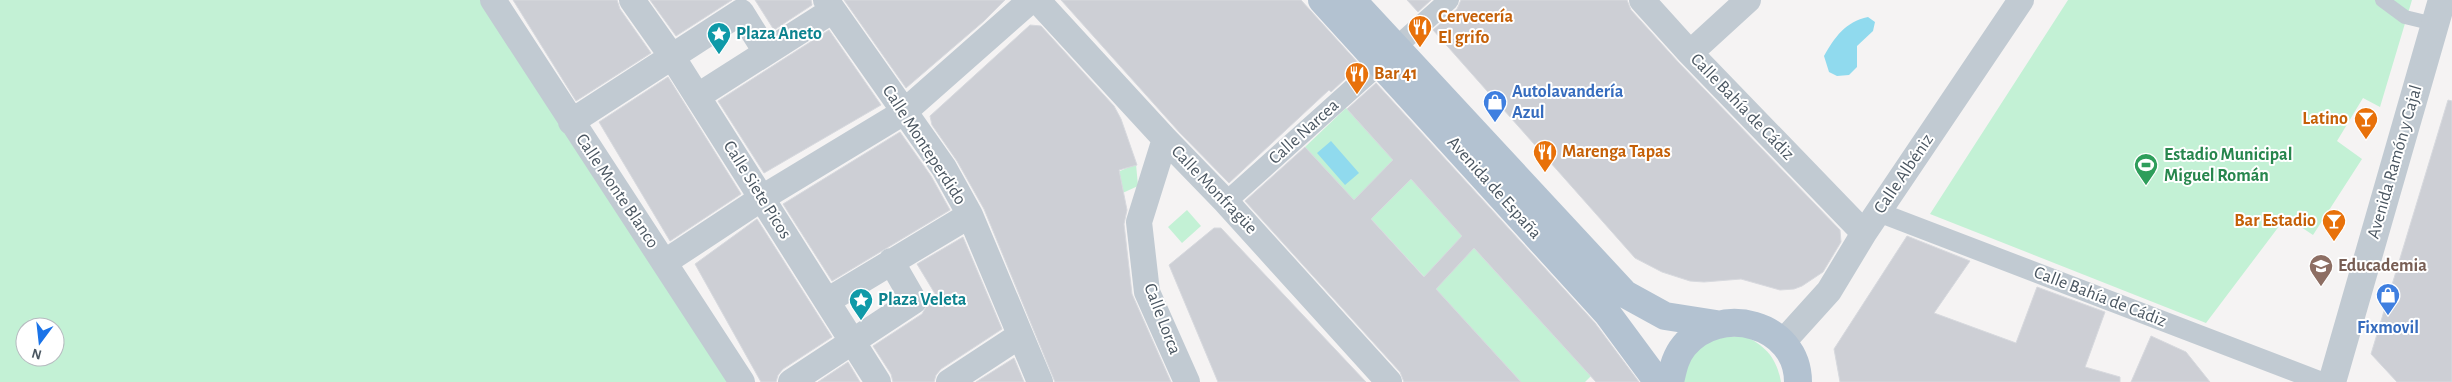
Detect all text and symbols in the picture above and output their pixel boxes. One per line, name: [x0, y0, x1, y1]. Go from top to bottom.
place label: Cervecería El grifo: [1438, 8, 1514, 47]
restaurant icon: Cervecería El grifo: [1407, 14, 1433, 48]
place icon: Plaza Aneto: [706, 21, 732, 55]
place label: Plaza Aneto: [736, 25, 822, 43]
street label: Calle Bahía de Cádiz: [1687, 50, 1797, 164]
restaurant icon: Bar 41: [1344, 61, 1370, 95]
place label: Bar 41: [1374, 65, 1418, 83]
street label: Calle Monteperdido: [879, 82, 969, 208]
place label: Autolavandería Azul: [1512, 83, 1624, 122]
street label: Avenida Ramón y Cajal: [2364, 83, 2426, 241]
shop icon: Autolavandería Azul: [1482, 89, 1508, 123]
street label: Calle Narcea: [1266, 96, 1342, 168]
bar icon: Latino: [2353, 106, 2379, 140]
place label: Latino: [2302, 110, 2348, 128]
street label: Calle Monte Blanco: [572, 131, 662, 252]
street label: Calle Albéniz: [1871, 131, 1937, 217]
street label: Avenida de España: [1444, 133, 1544, 243]
street label: Calle Siete Picos: [720, 138, 794, 242]
restaurant icon: Marenga Tapas: [1532, 139, 1558, 173]
street label: Calle Monfragüe: [1168, 142, 1260, 238]
place label: Marenga Tapas: [1562, 143, 1671, 161]
place label: Estadio Municipal Miguel Román: [2164, 146, 2292, 185]
sports icon: Estadio Municipal Miguel Román: [2133, 152, 2159, 186]
bar icon: Bar Estadio: [2321, 208, 2347, 242]
place label: Bar Estadio: [2234, 212, 2316, 230]
school or university icon: Educademia: [2308, 253, 2334, 287]
place label: Educademia: [2338, 257, 2427, 275]
street label: Calle Bahía de Cádiz: [2031, 263, 2169, 331]
street label: Calle Lorca: [1140, 281, 1184, 357]
shop icon: Fixmovil: [2375, 282, 2401, 316]
place icon: Plaza Veleta: [848, 287, 874, 321]
place label: Plaza Veleta: [878, 291, 967, 309]
north arrow: [15, 317, 65, 367]
place label: Fixmovil: [2357, 319, 2419, 337]
text: N: [30, 346, 43, 362]

